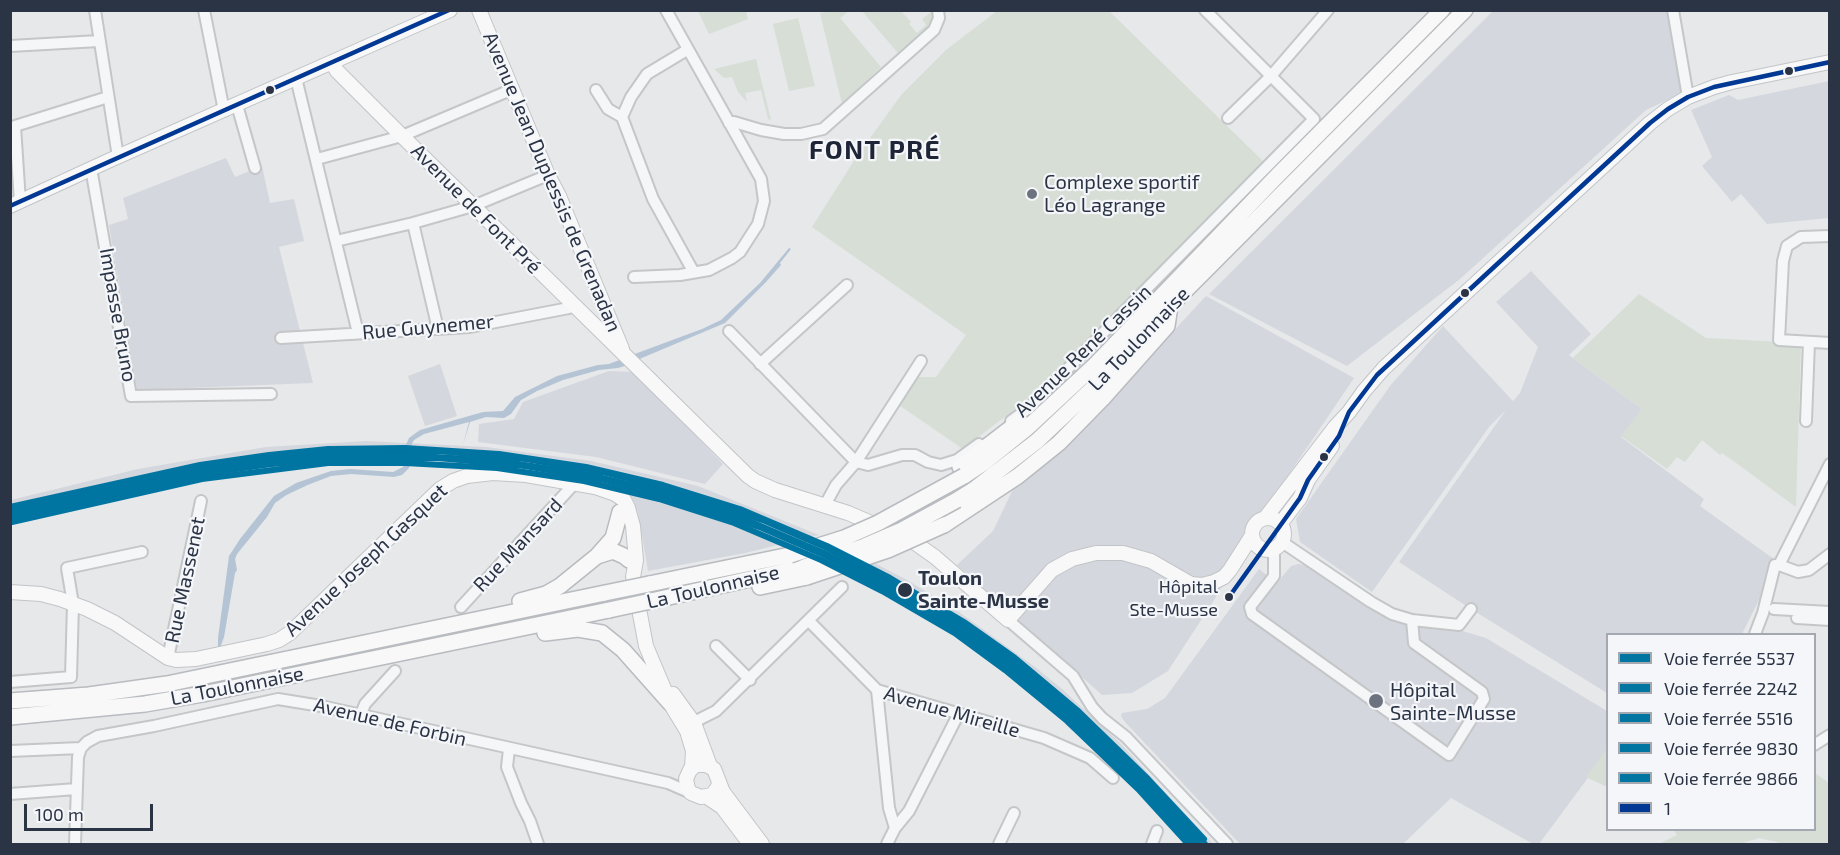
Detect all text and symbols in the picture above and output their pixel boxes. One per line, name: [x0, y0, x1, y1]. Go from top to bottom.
street label: Avenue Jean Duplessis de Grenadan: [478, 29, 626, 335]
unlabelled marker: [1783, 65, 1795, 77]
unlabelled marker: [264, 84, 276, 96]
district label: FONT PRÉ: [809, 134, 941, 166]
street label: Avenue de Font Pré: [406, 139, 546, 279]
place label: Complexe sportif Léo Lagrange: [1044, 170, 1199, 217]
marker: Complexe sportif Léo Lagrange: [1025, 187, 1039, 201]
street label: Impasse Bruno: [94, 246, 142, 384]
street label: Avenue René Cassin: [1010, 280, 1156, 422]
street label: La Toulonnaise: [1083, 282, 1195, 396]
unlabelled marker: [1459, 287, 1471, 299]
street label: Rue Guynemer: [361, 309, 495, 345]
unlabelled marker: [1318, 451, 1330, 463]
street label: Avenue Joseph Gasquet: [280, 479, 452, 641]
street label: Rue Mansard: [468, 493, 568, 597]
street label: Rue Massenet: [160, 515, 210, 645]
street label: La Toulonnaise: [644, 560, 782, 614]
place label: Toulon Sainte-Musse: [918, 566, 1049, 613]
place label: Hôpital Ste-Musse: [1129, 576, 1218, 618]
marker: Toulon Sainte-Musse: [896, 581, 914, 599]
marker: Hôpital Ste-Musse: [1223, 591, 1235, 603]
legend: [1606, 633, 1816, 831]
text: Voie ferrée 5537: [1664, 647, 1795, 669]
street label: La Toulonnaise: [168, 661, 306, 711]
text: Voie ferrée 2242: [1664, 677, 1798, 699]
place label: Hôpital Sainte-Musse: [1390, 678, 1516, 725]
street label: Avenue Mireille: [881, 681, 1023, 743]
marker: Hôpital Sainte-Musse: [1367, 692, 1385, 710]
street label: Avenue de Forbin: [311, 693, 469, 751]
text: Voie ferrée 5516: [1664, 707, 1793, 729]
text: Voie ferrée 9830: [1664, 737, 1798, 759]
text: Voie ferrée 9866: [1664, 767, 1798, 789]
scale bar: [27, 792, 156, 830]
text: 1: [1664, 797, 1671, 819]
text: 100 m: [35, 803, 84, 825]

